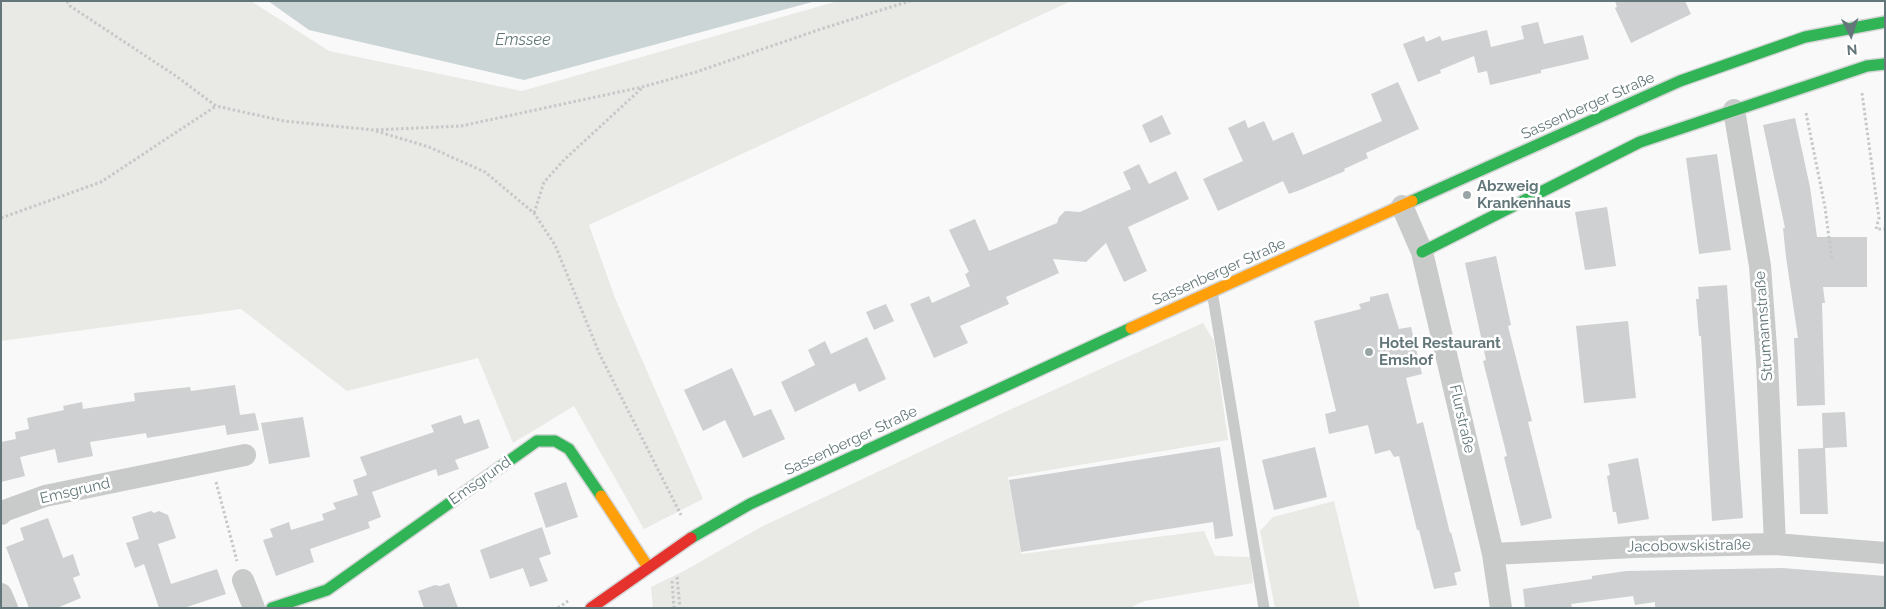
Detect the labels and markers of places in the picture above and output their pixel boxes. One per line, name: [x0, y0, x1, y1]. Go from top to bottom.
place label: Abzweig Krankenhaus: [1477, 177, 1571, 212]
marker: Abzweig Krankenhaus: [1461, 189, 1473, 201]
place label: Hotel Restaurant Emshof: [1379, 334, 1501, 369]
marker: Hotel Restaurant Emshof: [1363, 346, 1375, 358]

